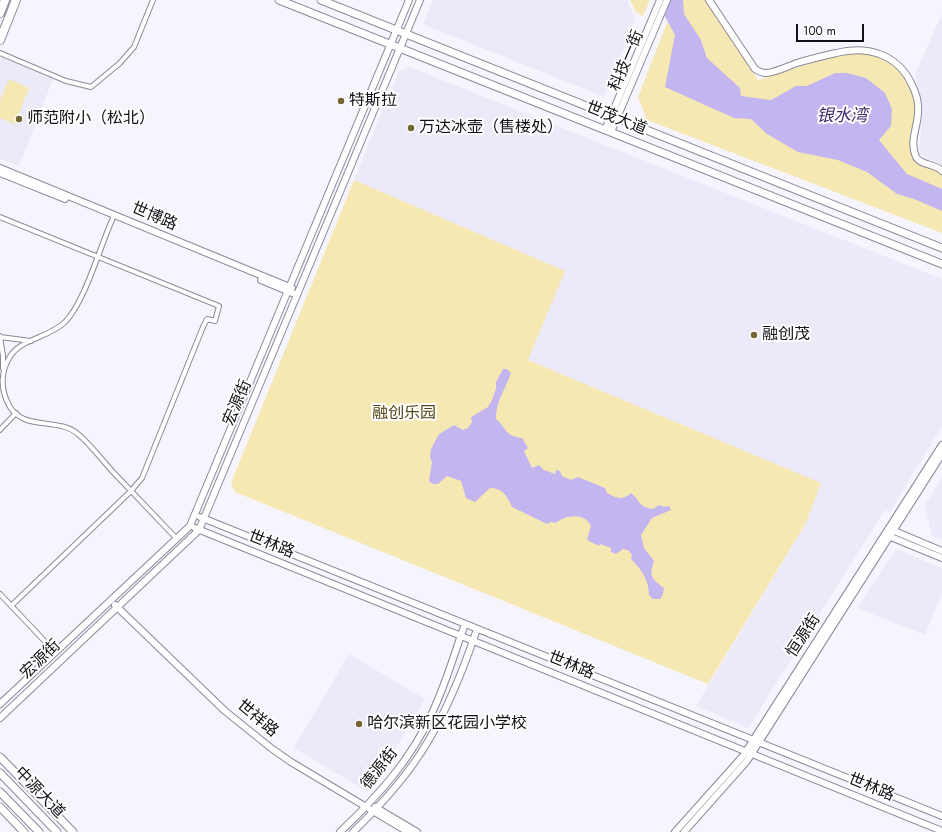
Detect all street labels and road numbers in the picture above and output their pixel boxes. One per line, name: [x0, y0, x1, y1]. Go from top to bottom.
street label: 科技一街: [606, 28, 648, 94]
street label: 世茂大道: [583, 98, 649, 140]
street label: 世博路: [128, 199, 180, 235]
street label: 宏源街: [220, 377, 256, 429]
street label: 世林路: [245, 527, 297, 563]
street label: 恒源街: [783, 611, 825, 661]
street label: 宏源街: [17, 636, 65, 684]
street label: 世林路: [545, 648, 597, 684]
street label: 世祥路: [232, 696, 282, 742]
street label: 德源街: [358, 744, 402, 794]
street label: 中源大道: [10, 763, 68, 823]
street label: 世林路: [845, 770, 897, 806]

